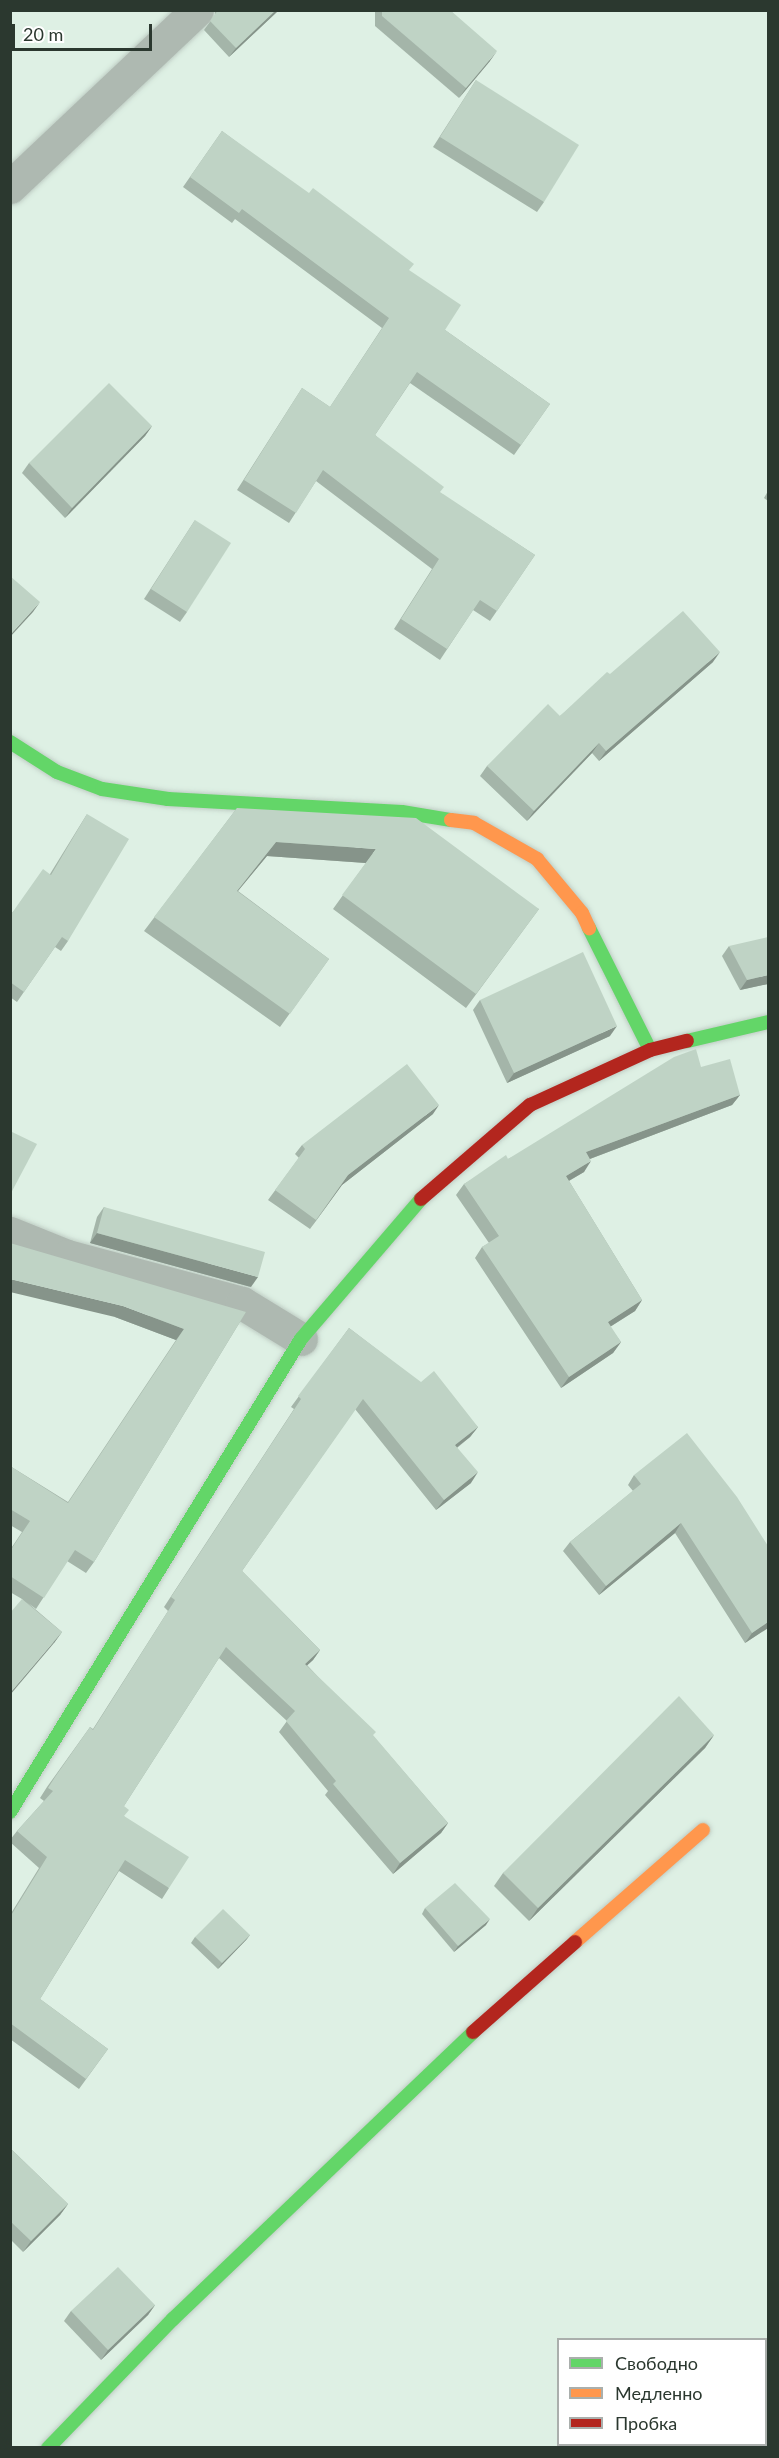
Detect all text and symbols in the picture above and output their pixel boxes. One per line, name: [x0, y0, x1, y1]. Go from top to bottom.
scale bar: [15, 12, 154, 50]
text: 20 m: [23, 23, 63, 45]
legend: [557, 2338, 767, 2446]
text: Свободно: [615, 2352, 698, 2374]
text: Медленно: [615, 2382, 703, 2404]
text: Пробка: [615, 2412, 677, 2434]

